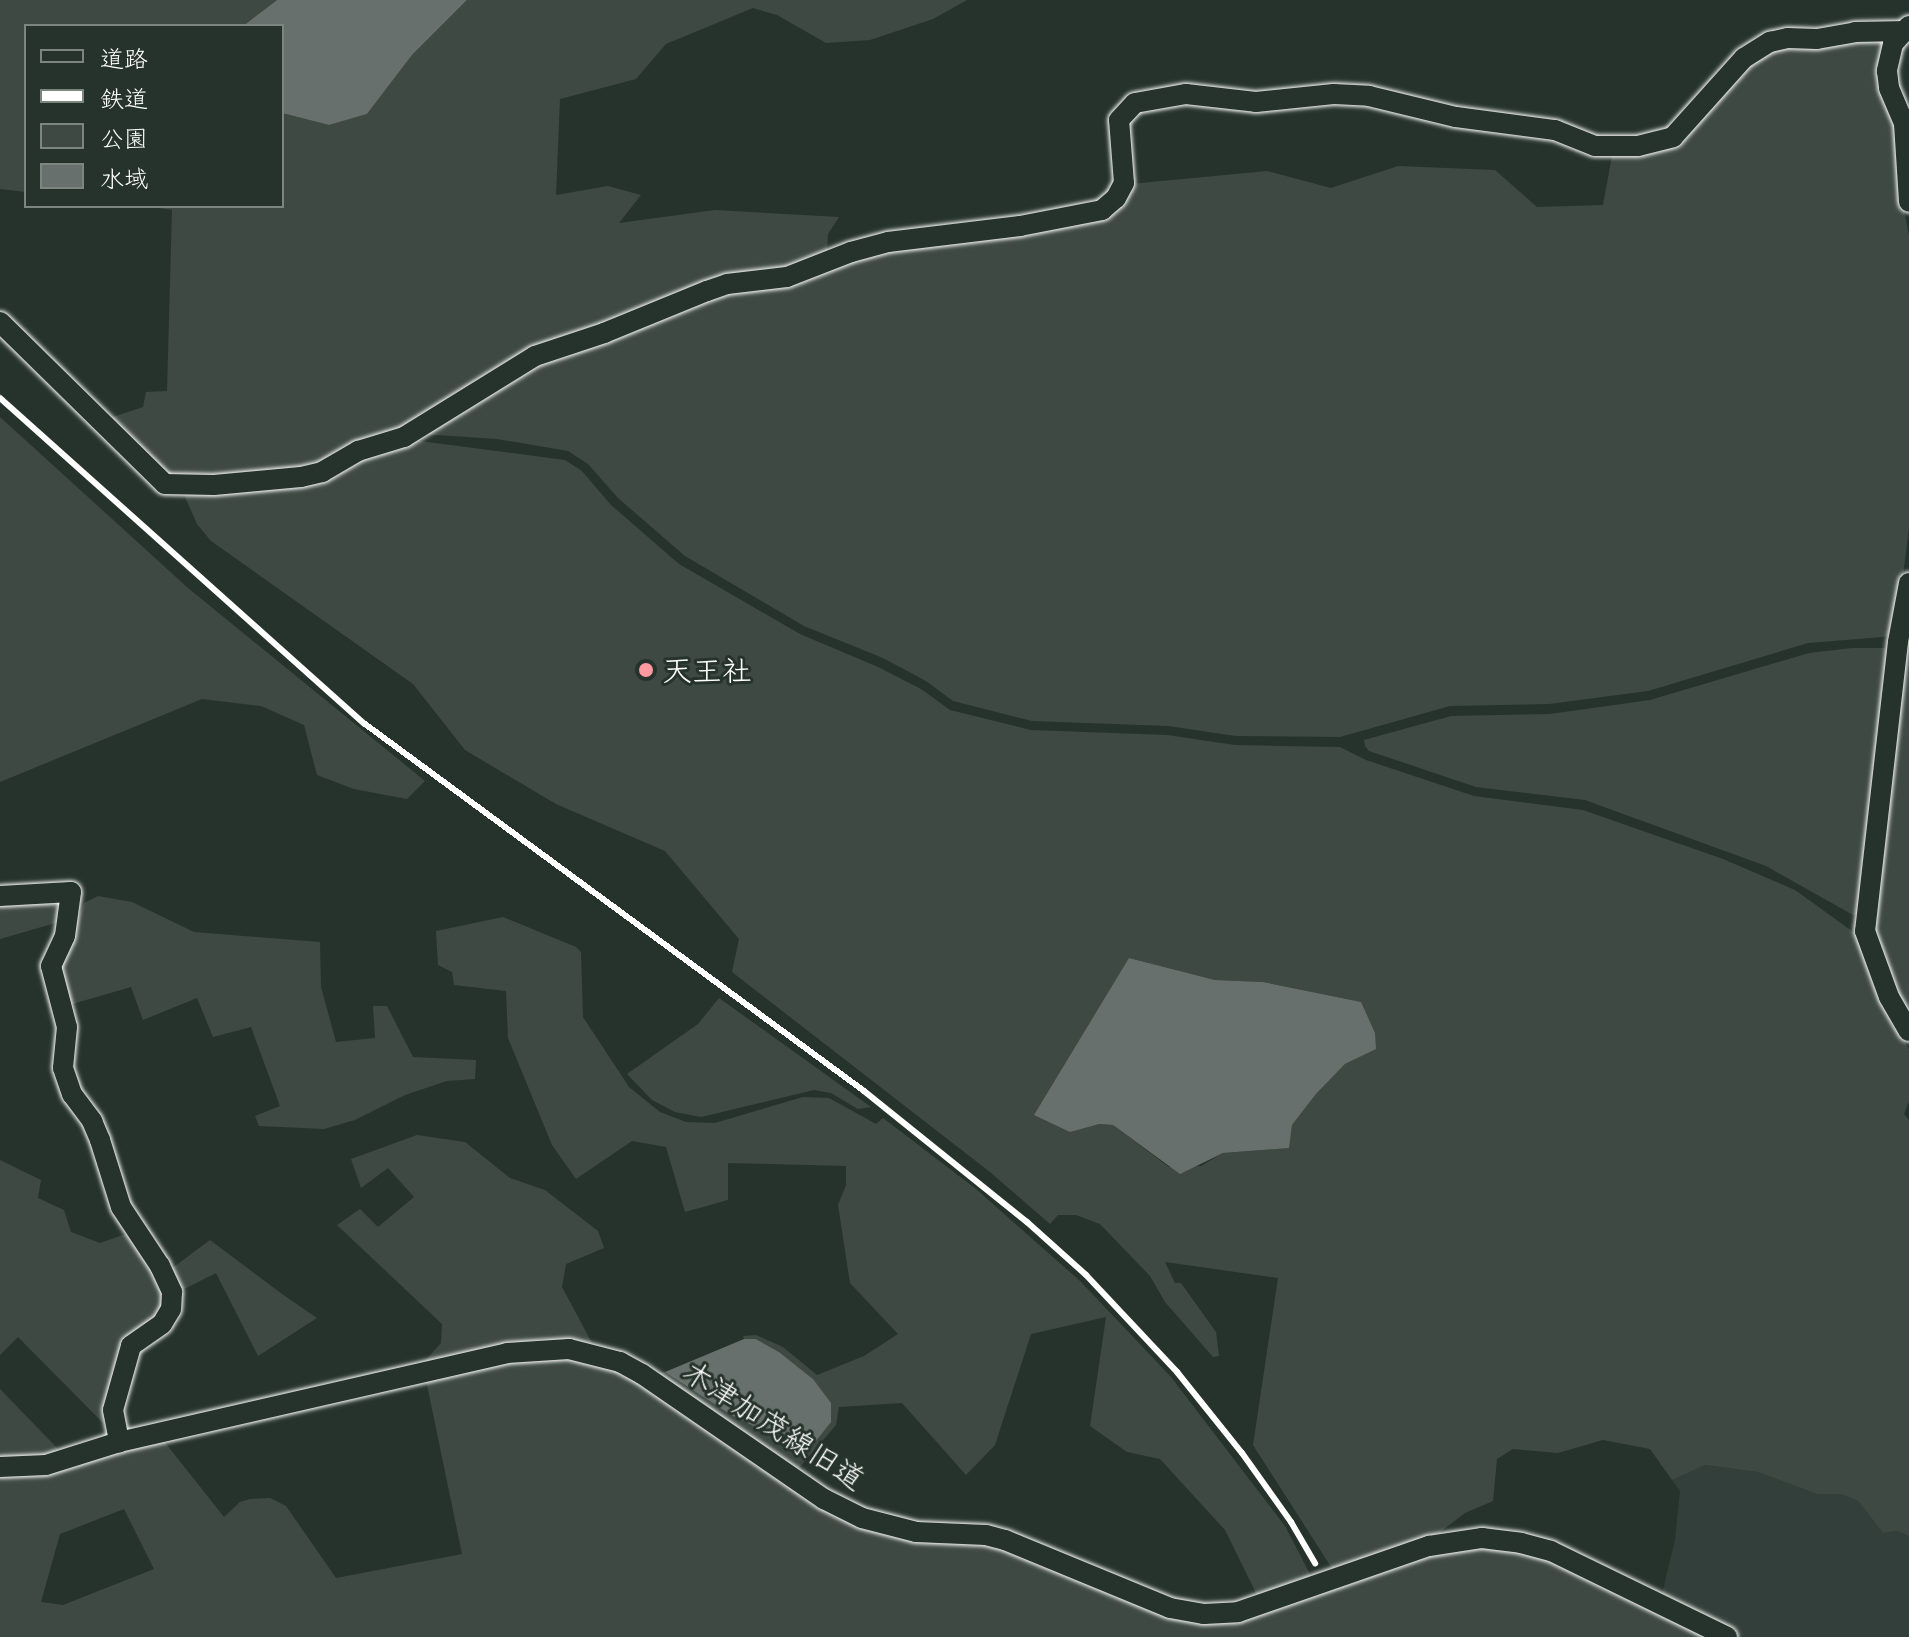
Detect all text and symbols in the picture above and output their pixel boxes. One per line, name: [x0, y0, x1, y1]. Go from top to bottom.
legend: [24, 24, 284, 208]
text: 道路: [100, 42, 148, 74]
text: 鉄道: [100, 82, 148, 114]
text: 公園: [100, 122, 148, 154]
text: 水域: [100, 162, 148, 194]
place label: 天王社: [662, 652, 752, 688]
marker: 天王社: [637, 661, 655, 679]
street label: 木津加茂線旧道: [676, 1353, 872, 1497]

